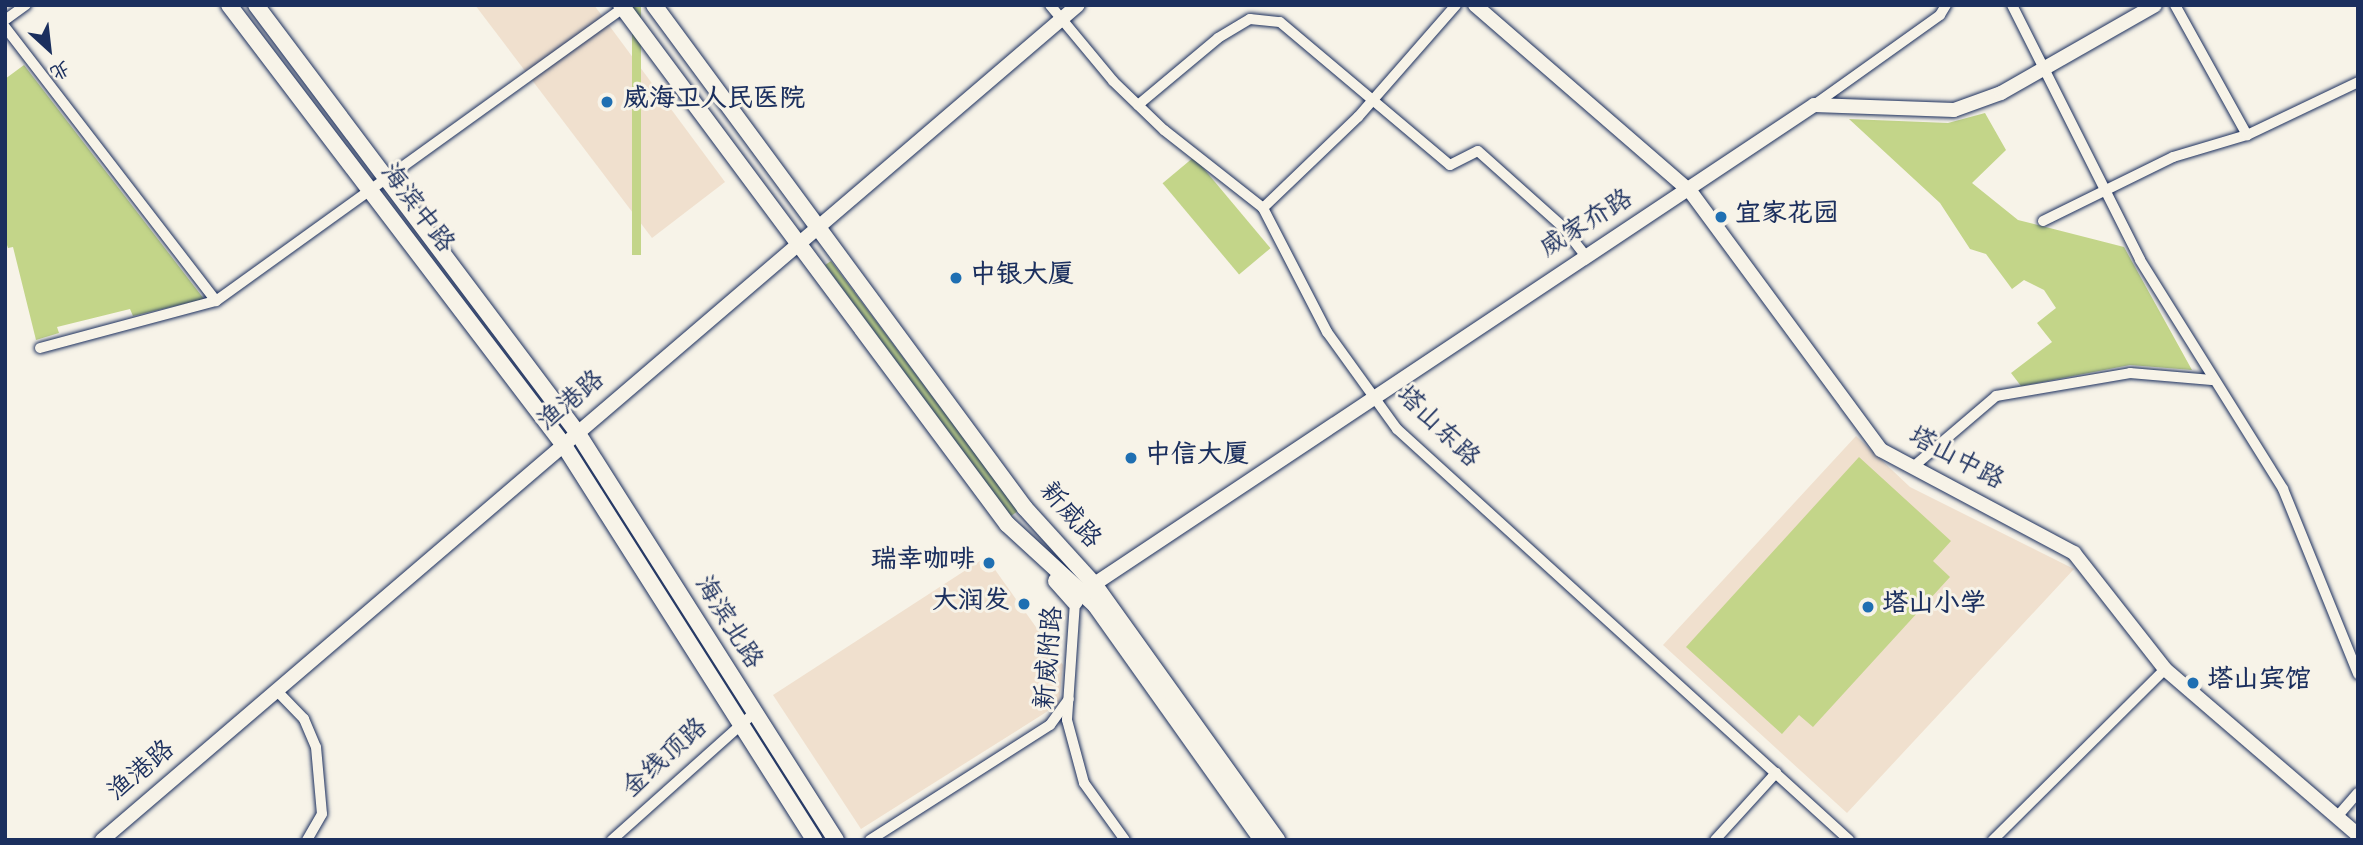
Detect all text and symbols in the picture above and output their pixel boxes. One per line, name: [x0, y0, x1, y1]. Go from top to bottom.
north arrow: [14, 14, 84, 84]
text: 北: [45, 54, 72, 83]
place label: 威海卫人民医院: [623, 86, 805, 118]
marker: 威海卫人民医院: [597, 92, 617, 112]
street label: 海滨中路: [371, 159, 459, 261]
street label: 威家夼路: [1536, 185, 1640, 267]
place label: 宜家花园: [1735, 201, 1839, 233]
marker: 宜家花园: [1713, 209, 1729, 225]
place label: 中银大厦: [970, 262, 1074, 294]
marker: 中银大厦: [948, 270, 964, 286]
street label: 渔港路: [533, 366, 613, 440]
street label: 塔山东路: [1388, 382, 1484, 476]
street label: 塔山中路: [1902, 423, 2008, 499]
place label: 中信大厦: [1145, 442, 1249, 474]
marker: 中信大厦: [1123, 450, 1139, 466]
street label: 新威路: [1031, 477, 1105, 557]
place label: 瑞幸咖啡: [871, 547, 975, 579]
marker: 瑞幸咖啡: [981, 555, 997, 571]
street label: 海滨北路: [685, 572, 767, 676]
place label: 大润发: [932, 588, 1010, 620]
place label: 塔山小学: [1882, 591, 1986, 623]
marker: 大润发: [1016, 596, 1032, 612]
marker: 塔山小学: [1860, 599, 1876, 615]
street label: 新威附路: [1032, 605, 1072, 711]
place label: 塔山宾馆: [2207, 667, 2311, 699]
marker: 塔山宾馆: [2185, 675, 2201, 691]
street label: 金线顶路: [618, 714, 716, 806]
street label: 渔港路: [103, 736, 183, 810]

